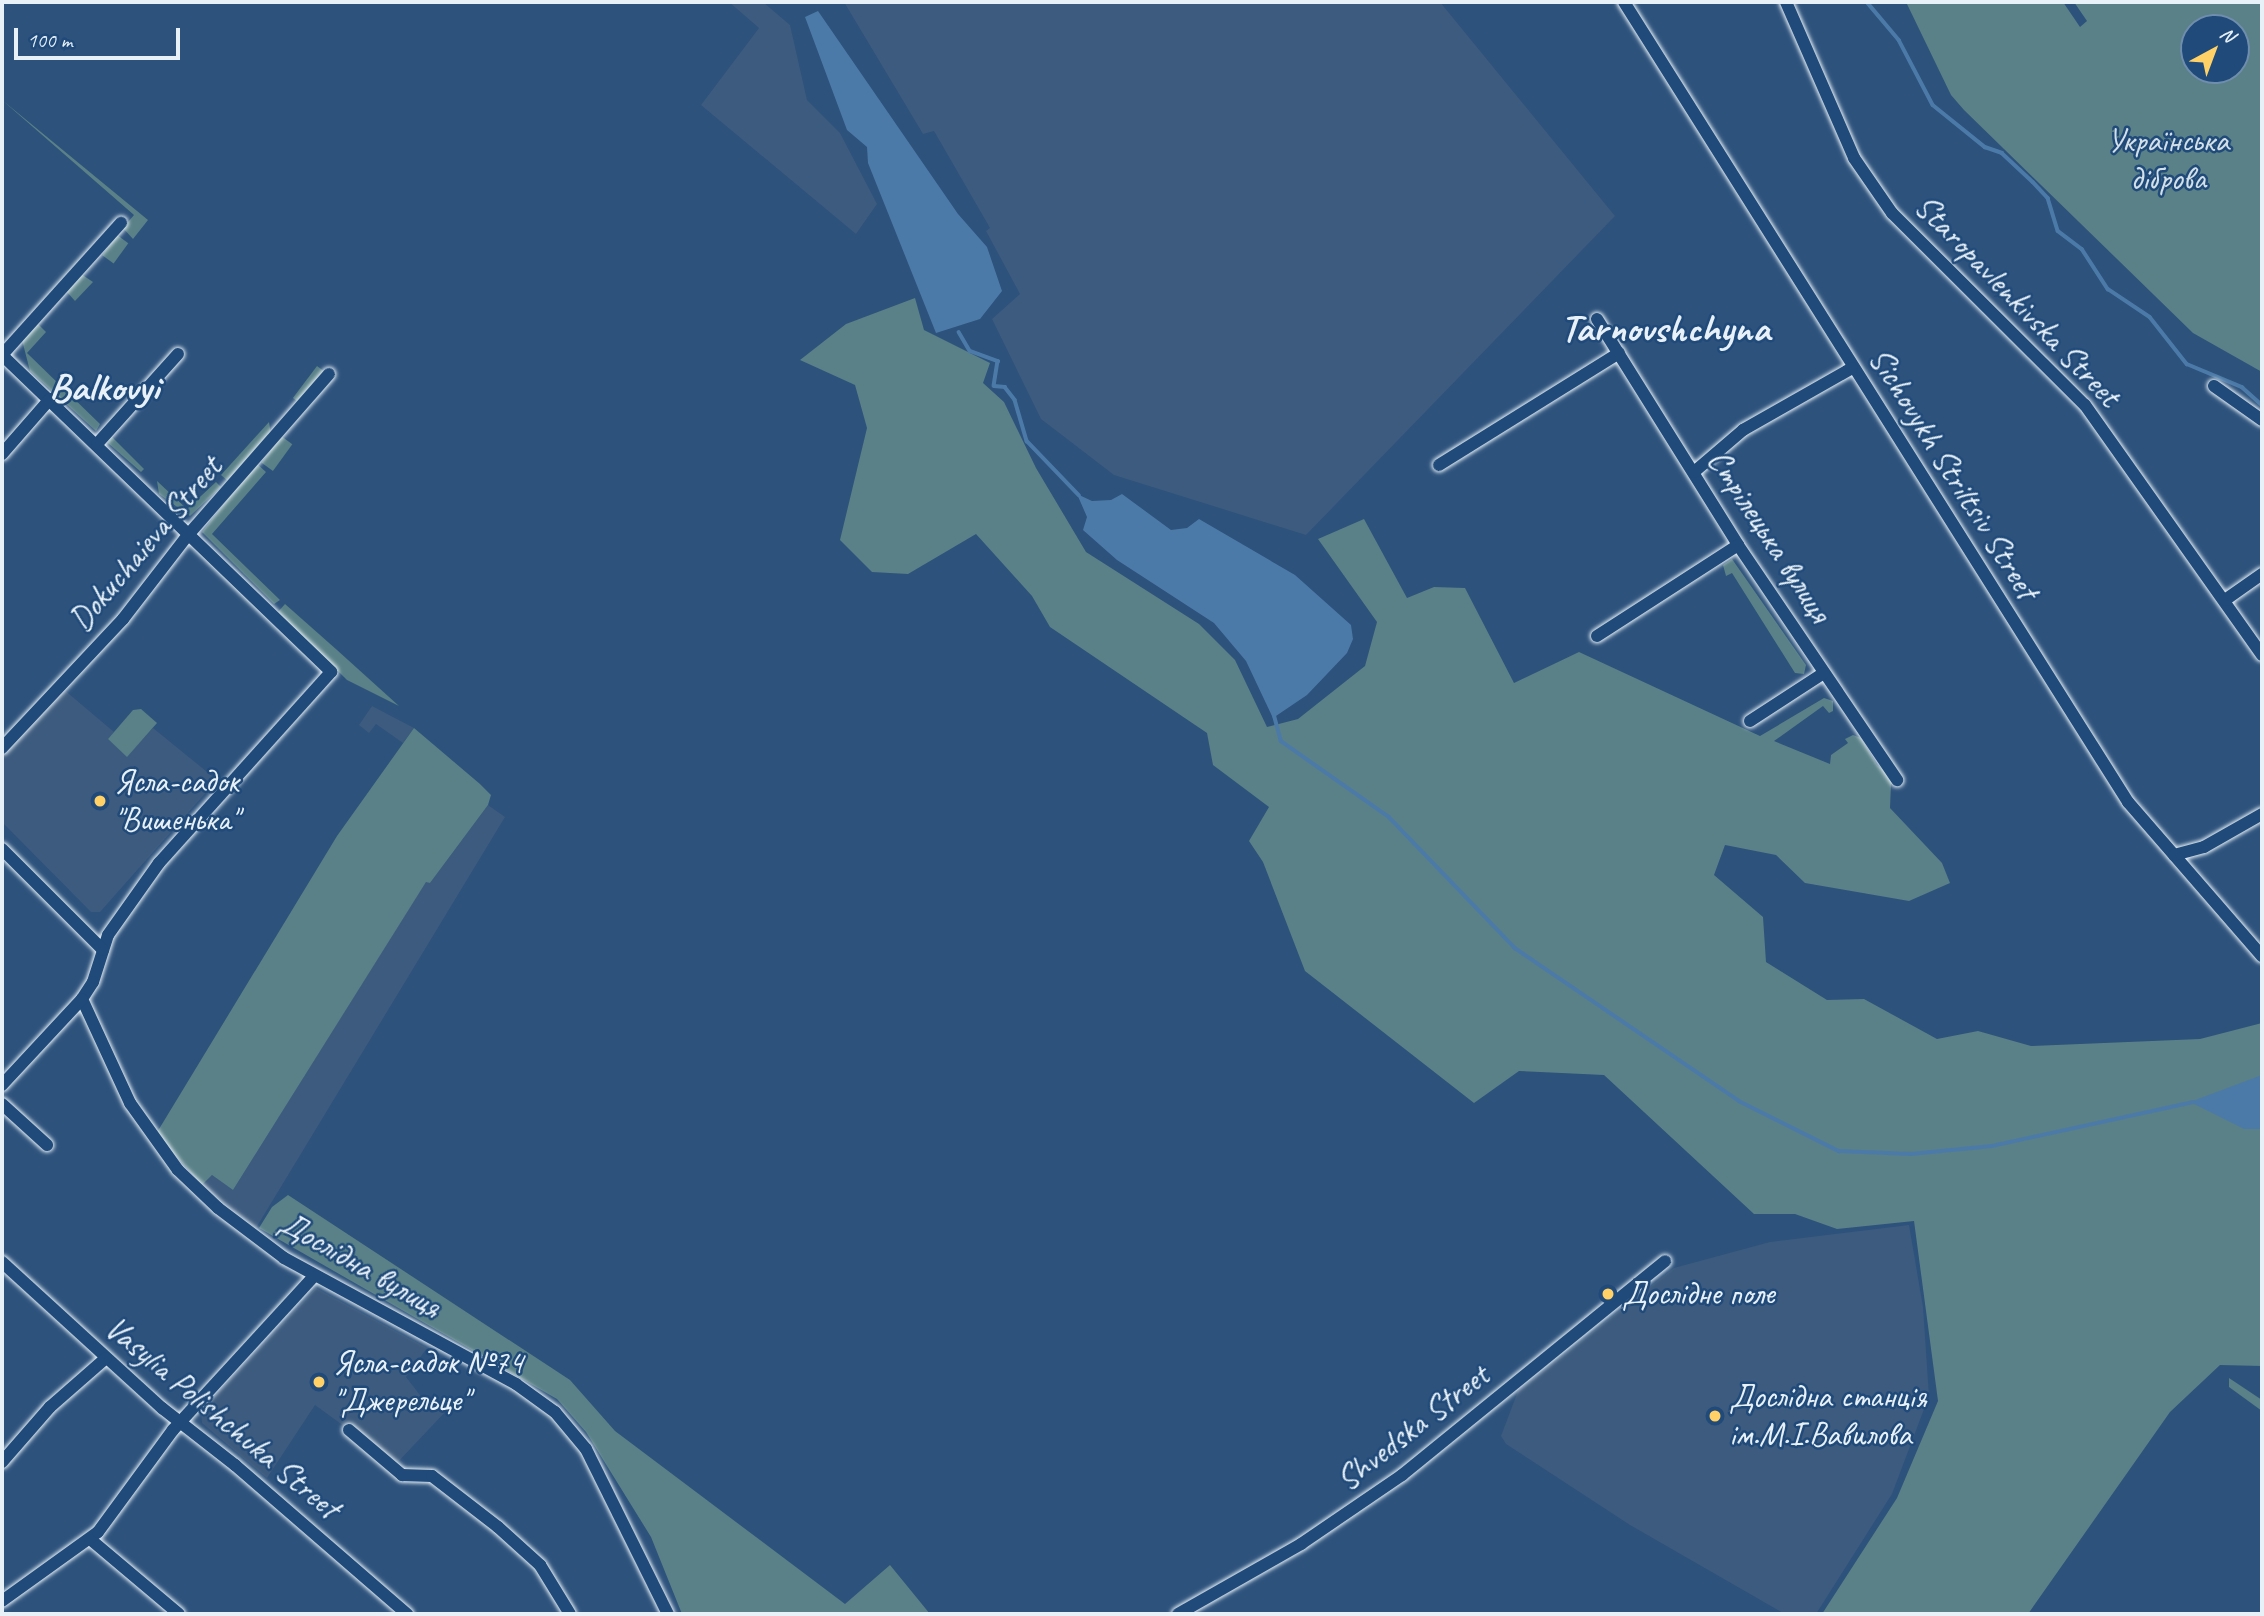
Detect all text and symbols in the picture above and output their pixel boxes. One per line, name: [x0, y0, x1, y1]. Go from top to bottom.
scale bar: [18, 14, 184, 58]
north arrow: [2180, 14, 2250, 84]
text: N: [2215, 22, 2240, 48]
text: 100 m: [27, 27, 72, 53]
park label: Українська діброва: [2107, 121, 2229, 199]
street label: Staropavlenkivska Street: [1906, 187, 2128, 415]
district label: Tarnovshchyna: [1560, 304, 1770, 352]
street label: Sichovykh Striltsiv Street: [1860, 341, 2046, 607]
district label: Balkovyi: [49, 363, 159, 411]
street label: Стрілецька вулиця: [1698, 441, 1840, 631]
street label: Dokuchaieva Street: [61, 448, 231, 640]
place label: Ясла-садок "Вишенька": [114, 762, 239, 840]
marker: Ясла-садок "Вишенька": [92, 793, 108, 809]
street label: Дослідна вулиця: [272, 1203, 448, 1327]
place label: Дослідне поле: [1622, 1274, 1773, 1314]
marker: Дослідне поле: [1600, 1286, 1616, 1302]
street label: Vasylia Polishchuka Street: [97, 1308, 347, 1528]
place label: Ясла-садок №74 "Джерельце": [333, 1343, 523, 1421]
street label: Shvedska Street: [1329, 1356, 1497, 1500]
marker: Ясла-садок №74 "Джерельце": [311, 1374, 327, 1390]
place label: Дослідна станція ім.М.І.Вавилова: [1729, 1377, 1931, 1455]
marker: Дослідна станція ім.М.І.Вавилова: [1707, 1408, 1723, 1424]

